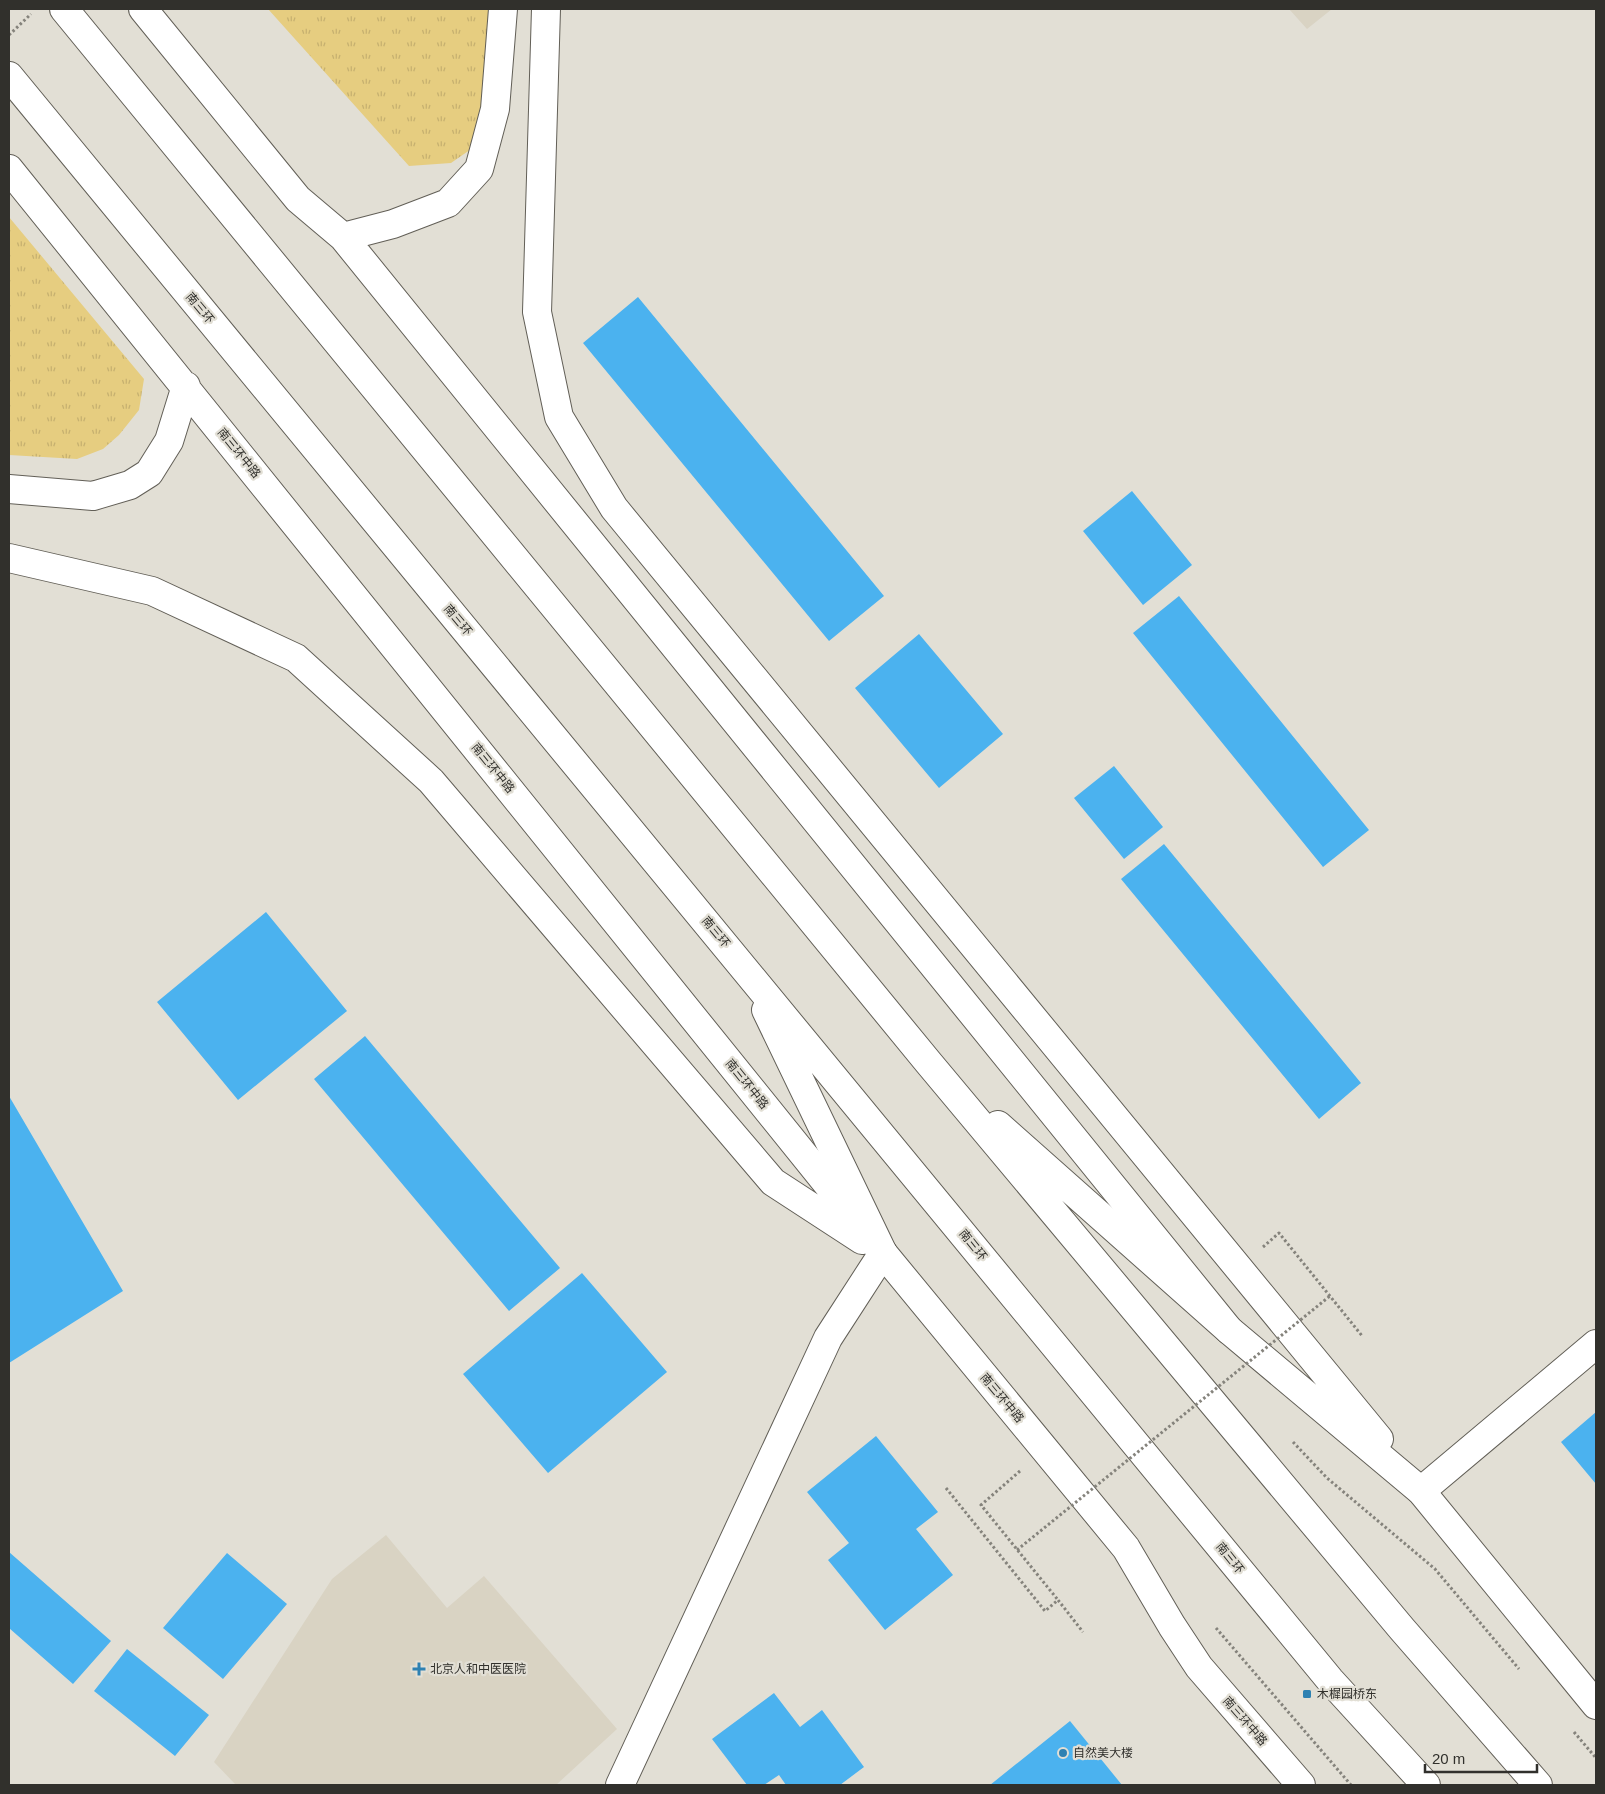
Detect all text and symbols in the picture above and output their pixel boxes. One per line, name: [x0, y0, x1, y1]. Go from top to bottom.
street label: 南三环: [183, 290, 217, 326]
street label: 南三环中路: [215, 425, 263, 481]
street label: 南三环: [441, 602, 475, 638]
street label: 南三环中路: [469, 740, 517, 796]
street label: 南三环: [699, 914, 733, 950]
street label: 南三环中路: [723, 1056, 771, 1112]
street label: 南三环: [956, 1227, 990, 1263]
street label: 南三环中路: [977, 1371, 1027, 1425]
street label: 南三环: [1213, 1540, 1247, 1576]
marker: 北京人和中医医院: [412, 1662, 426, 1676]
place label: 北京人和中医医院: [430, 1662, 526, 1676]
place label: 木樨园桥东: [1317, 1687, 1377, 1701]
marker: 木樨园桥东: [1301, 1688, 1313, 1700]
street label: 南三环中路: [1220, 1694, 1270, 1748]
scale bar: [1425, 1742, 1538, 1774]
place label: 自然美大楼: [1073, 1746, 1133, 1760]
marker: 自然美大楼: [1057, 1747, 1069, 1759]
text: 20 m: [1432, 1750, 1465, 1767]

